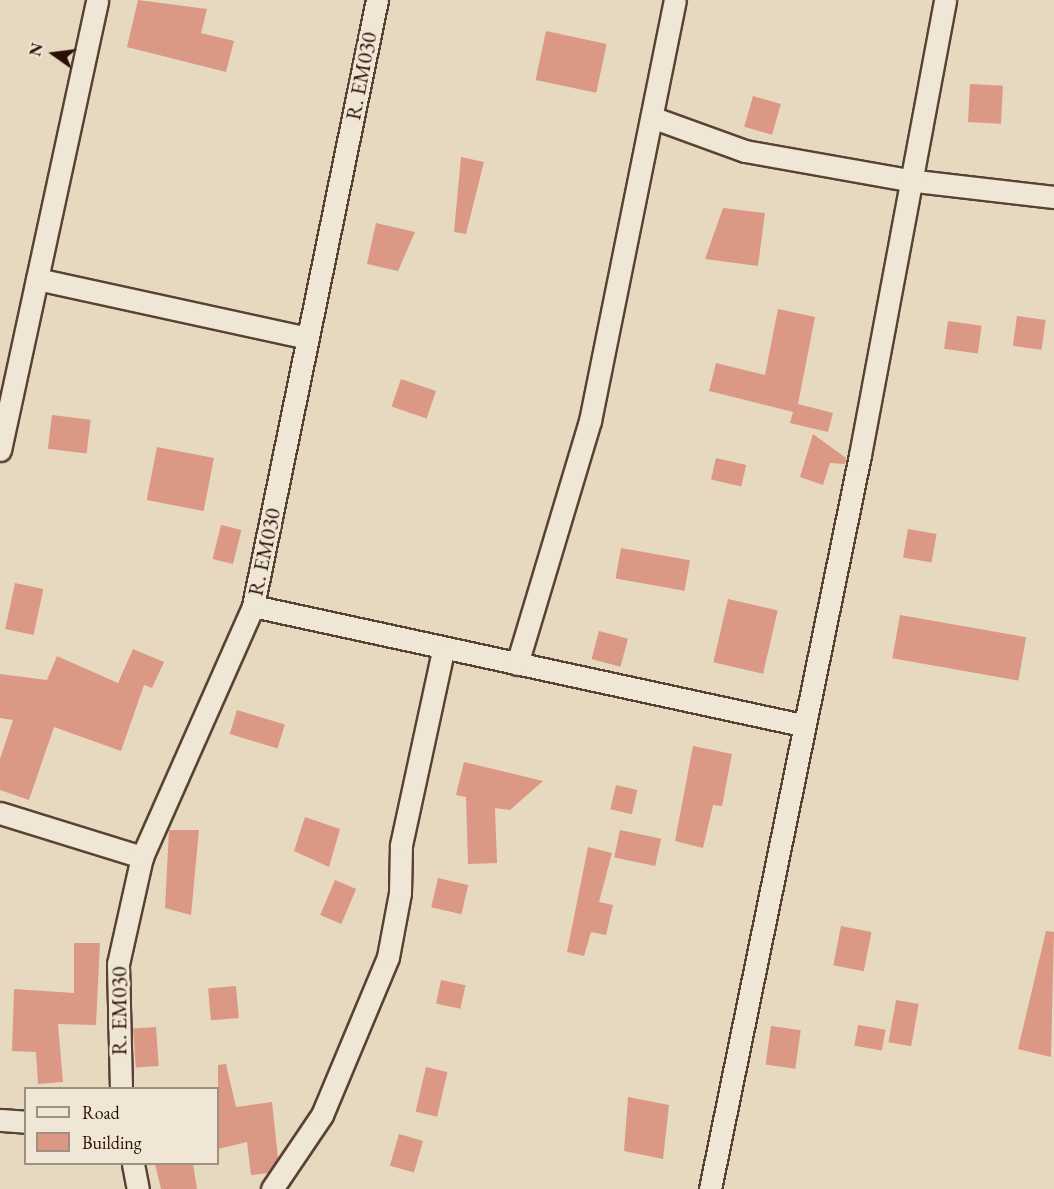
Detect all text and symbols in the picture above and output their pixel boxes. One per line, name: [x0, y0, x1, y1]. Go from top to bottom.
north arrow: [24, 24, 84, 84]
street label: R. EM030: [340, 30, 382, 122]
text: N: [24, 41, 48, 58]
street label: R. EM030: [242, 506, 286, 598]
street label: R. EM030: [106, 966, 132, 1056]
legend: [24, 1087, 219, 1165]
text: Road: [82, 1101, 120, 1124]
text: Building: [82, 1131, 142, 1154]

